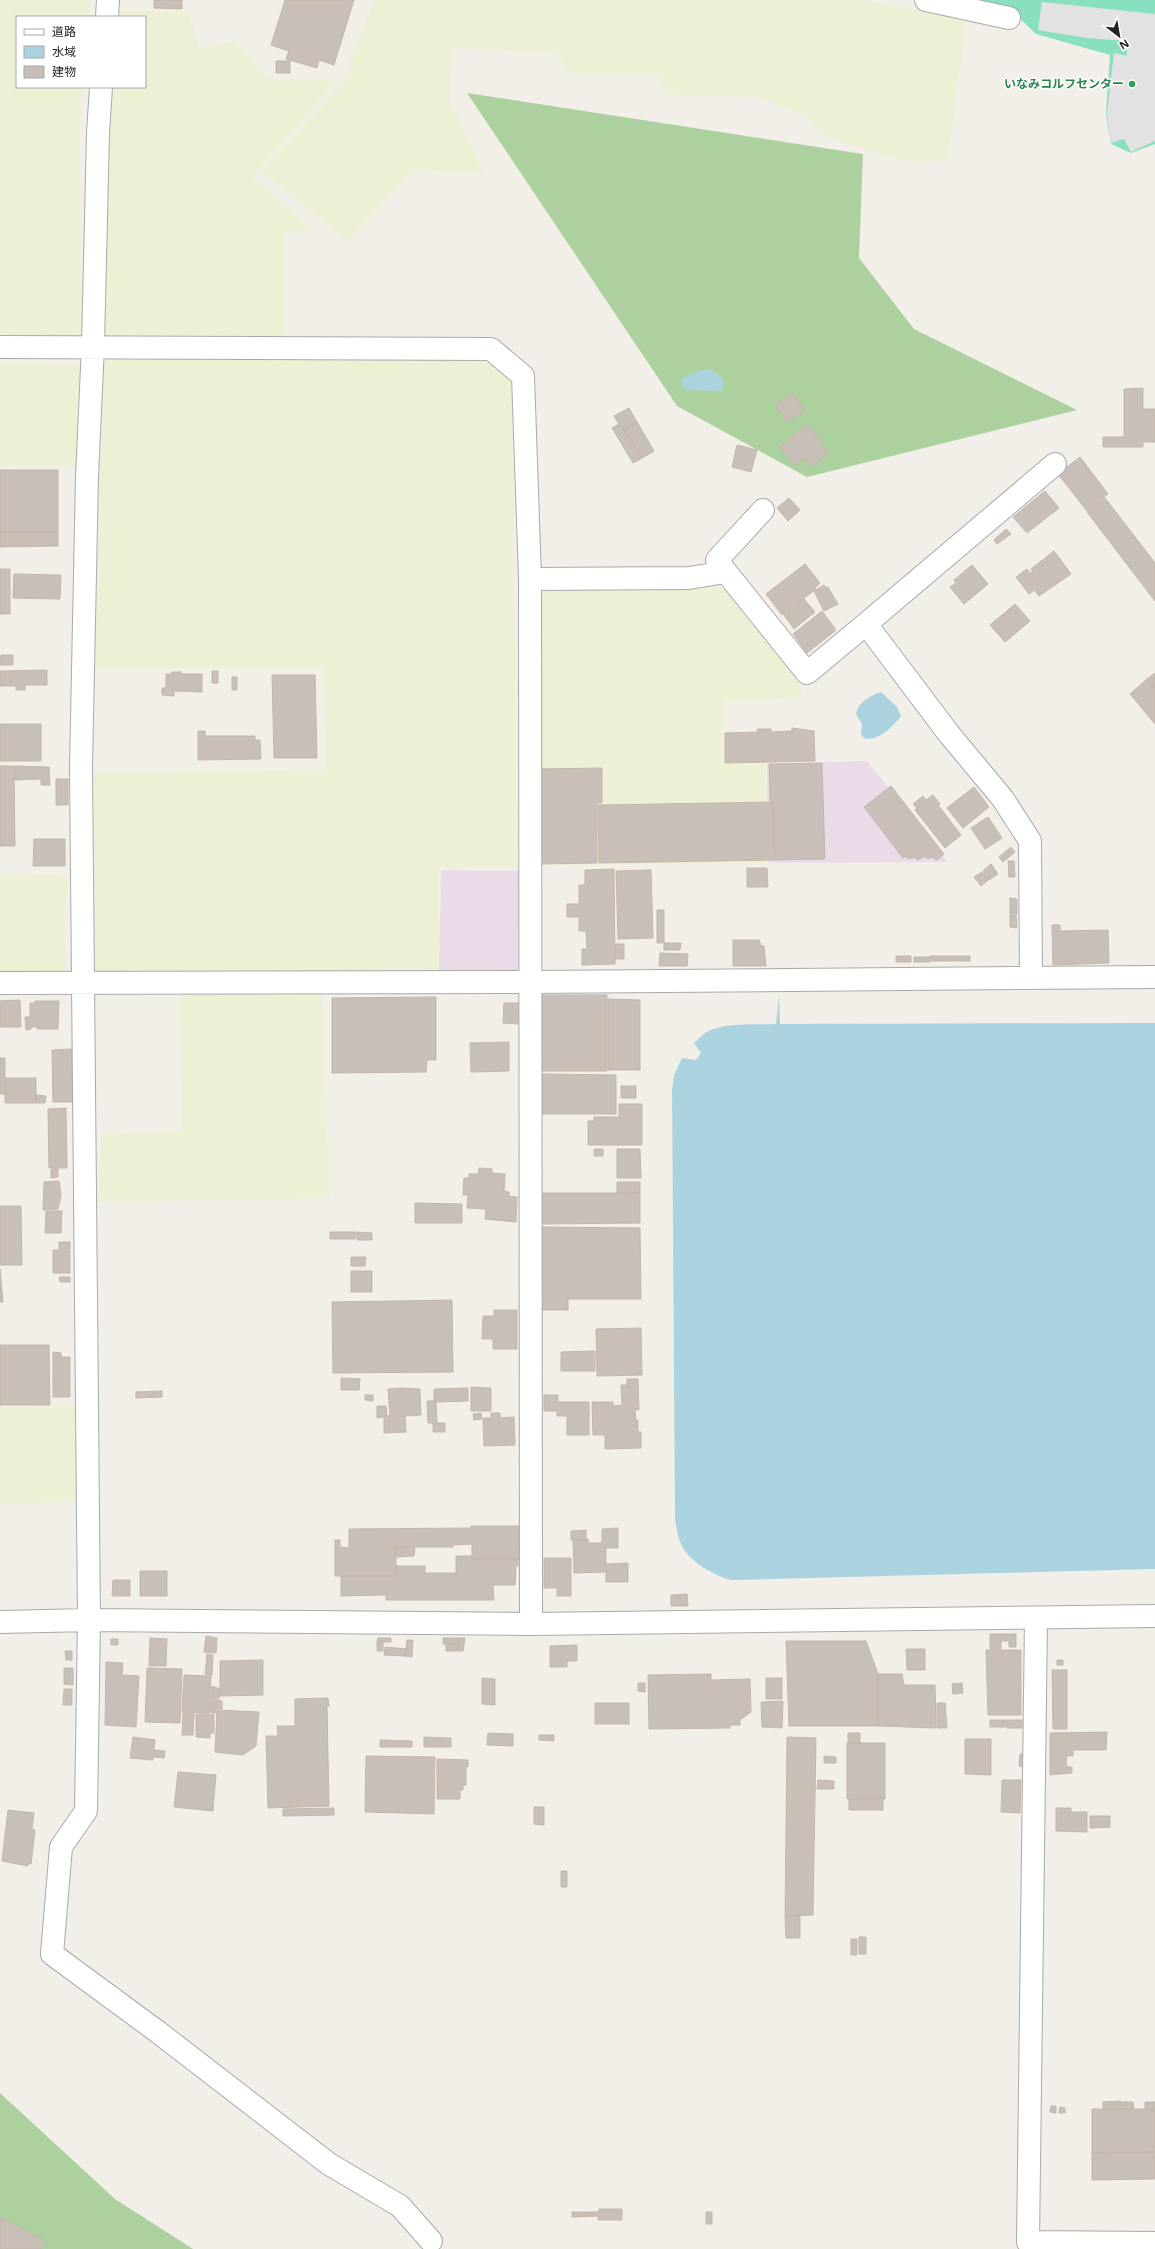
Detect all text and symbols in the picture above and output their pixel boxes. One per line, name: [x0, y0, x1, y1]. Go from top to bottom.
legend: [16, 16, 146, 88]
north arrow: [1099, 16, 1139, 56]
text: 道路: [52, 23, 76, 40]
text: N: [1117, 36, 1132, 54]
text: 水域: [52, 43, 76, 60]
text: 建物: [52, 63, 76, 80]
place label: いなみコルフセンター: [1004, 75, 1124, 92]
marker: いなみコルフセンター: [1127, 79, 1137, 89]

